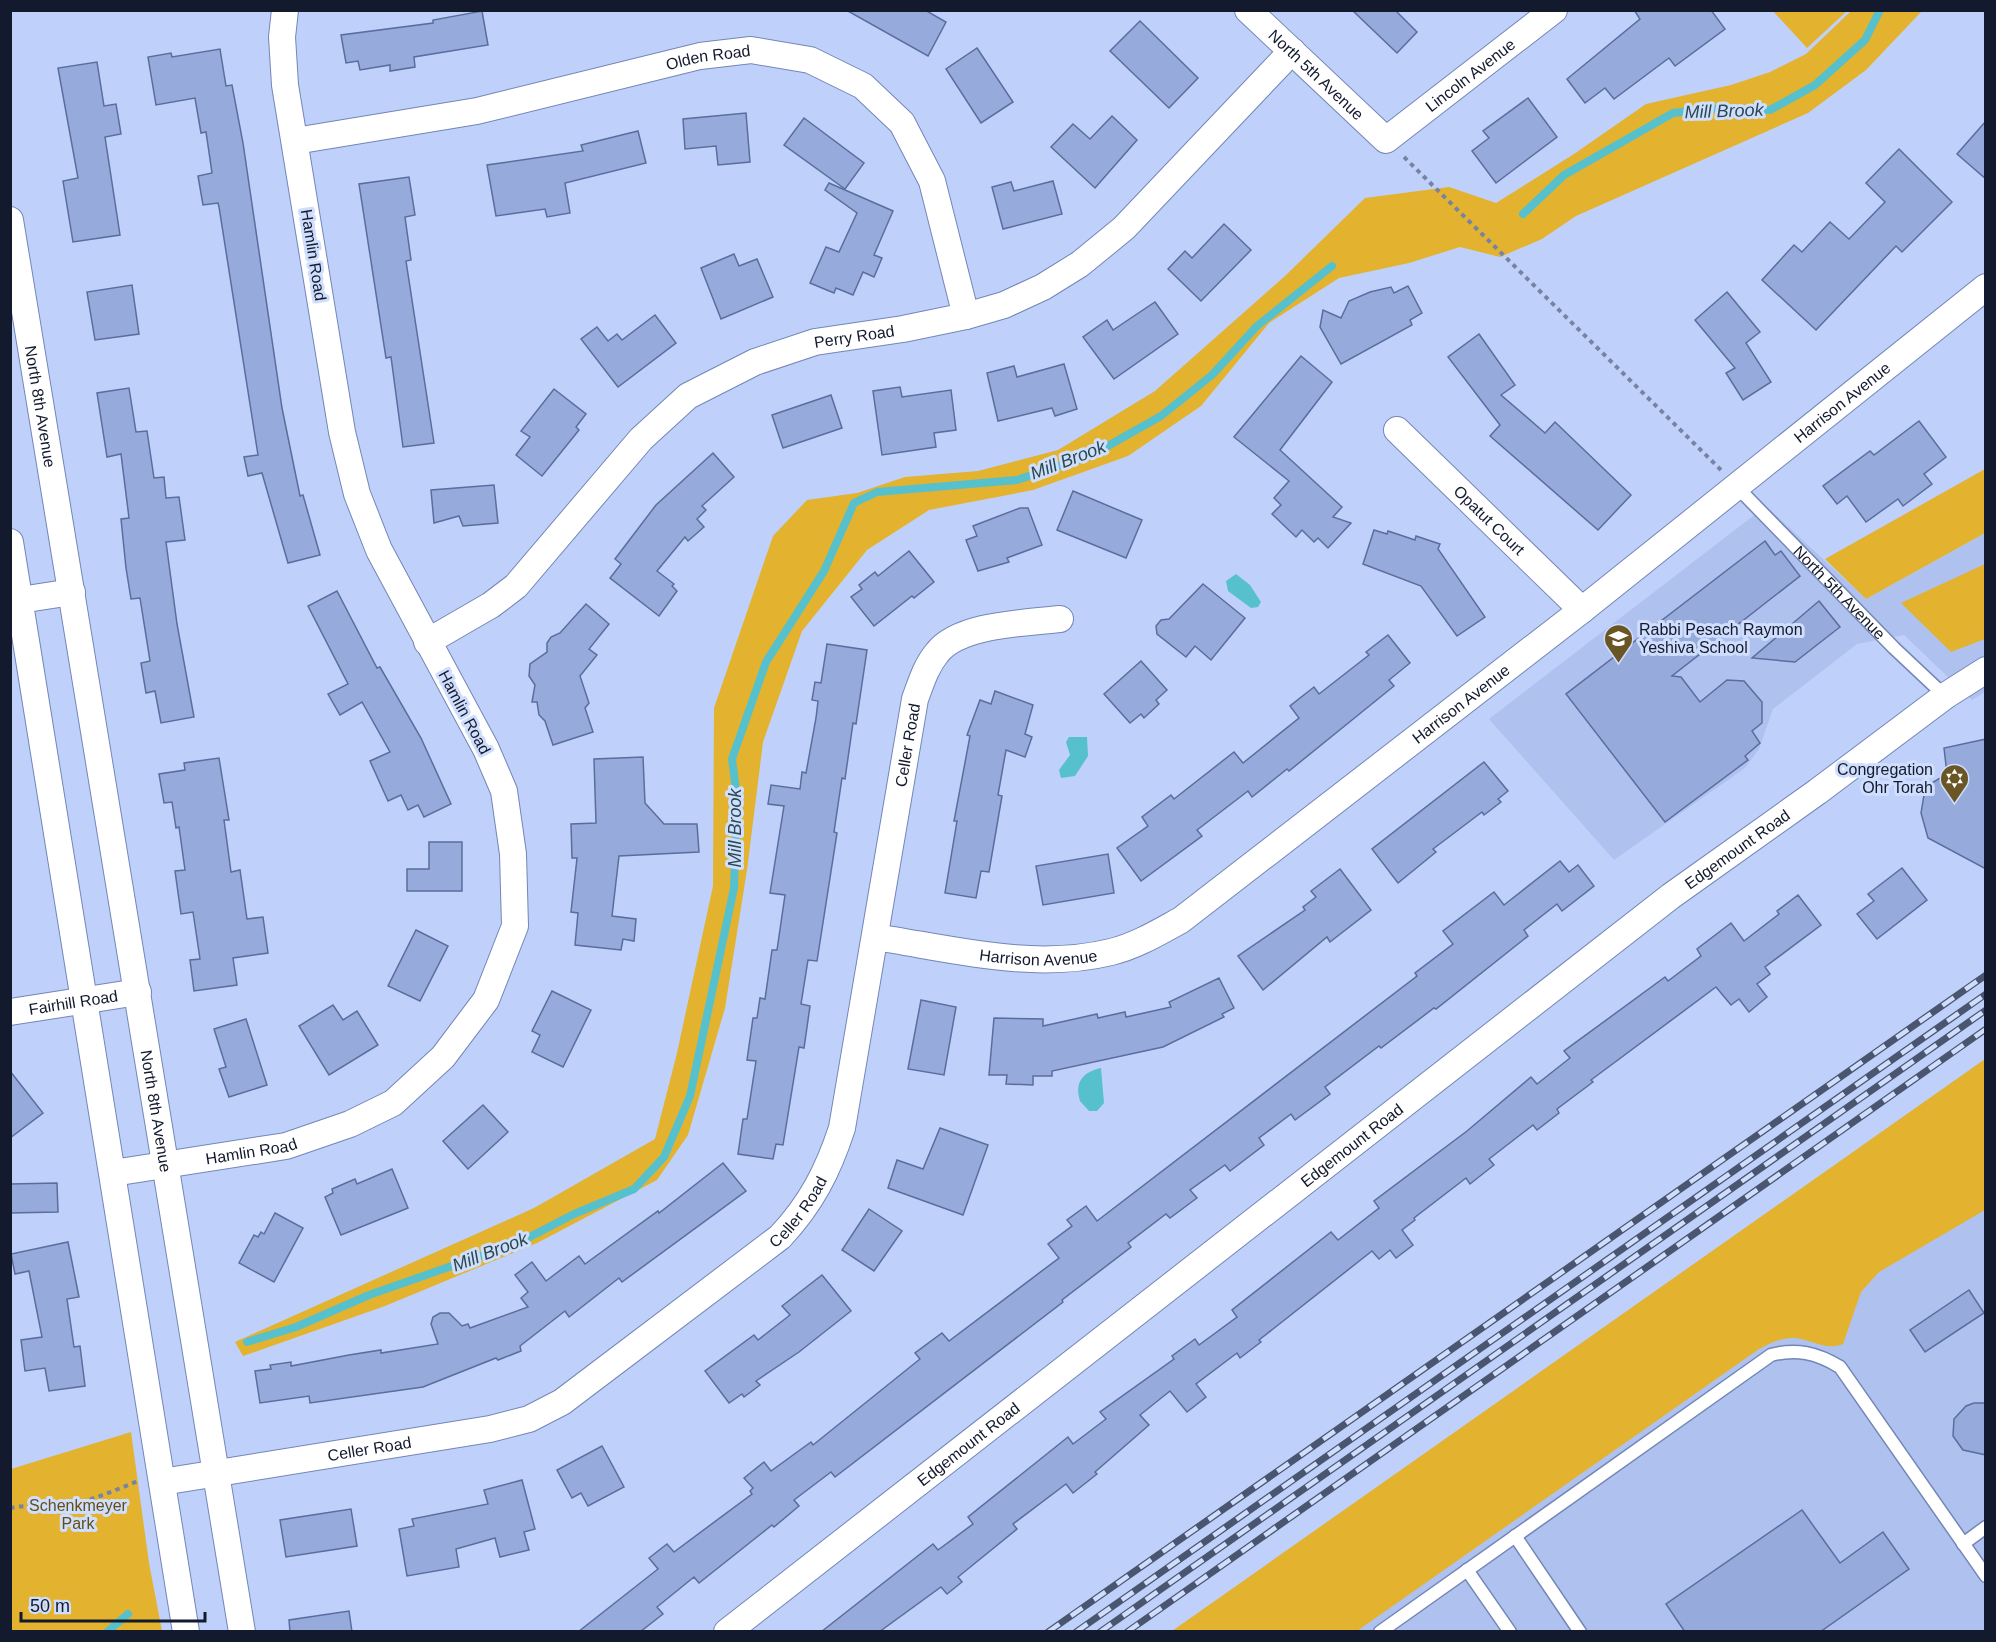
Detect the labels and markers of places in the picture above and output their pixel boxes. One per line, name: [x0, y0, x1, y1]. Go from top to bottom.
place label: Rabbi Pesach Raymon Yeshiva School: [1639, 621, 1803, 656]
school or university icon: Rabbi Pesach Raymon Yeshiva School: [1602, 622, 1634, 664]
place label: Congregation Ohr Torah: [1837, 761, 1933, 796]
synagogue icon: Congregation Ohr Torah: [1938, 762, 1970, 804]

